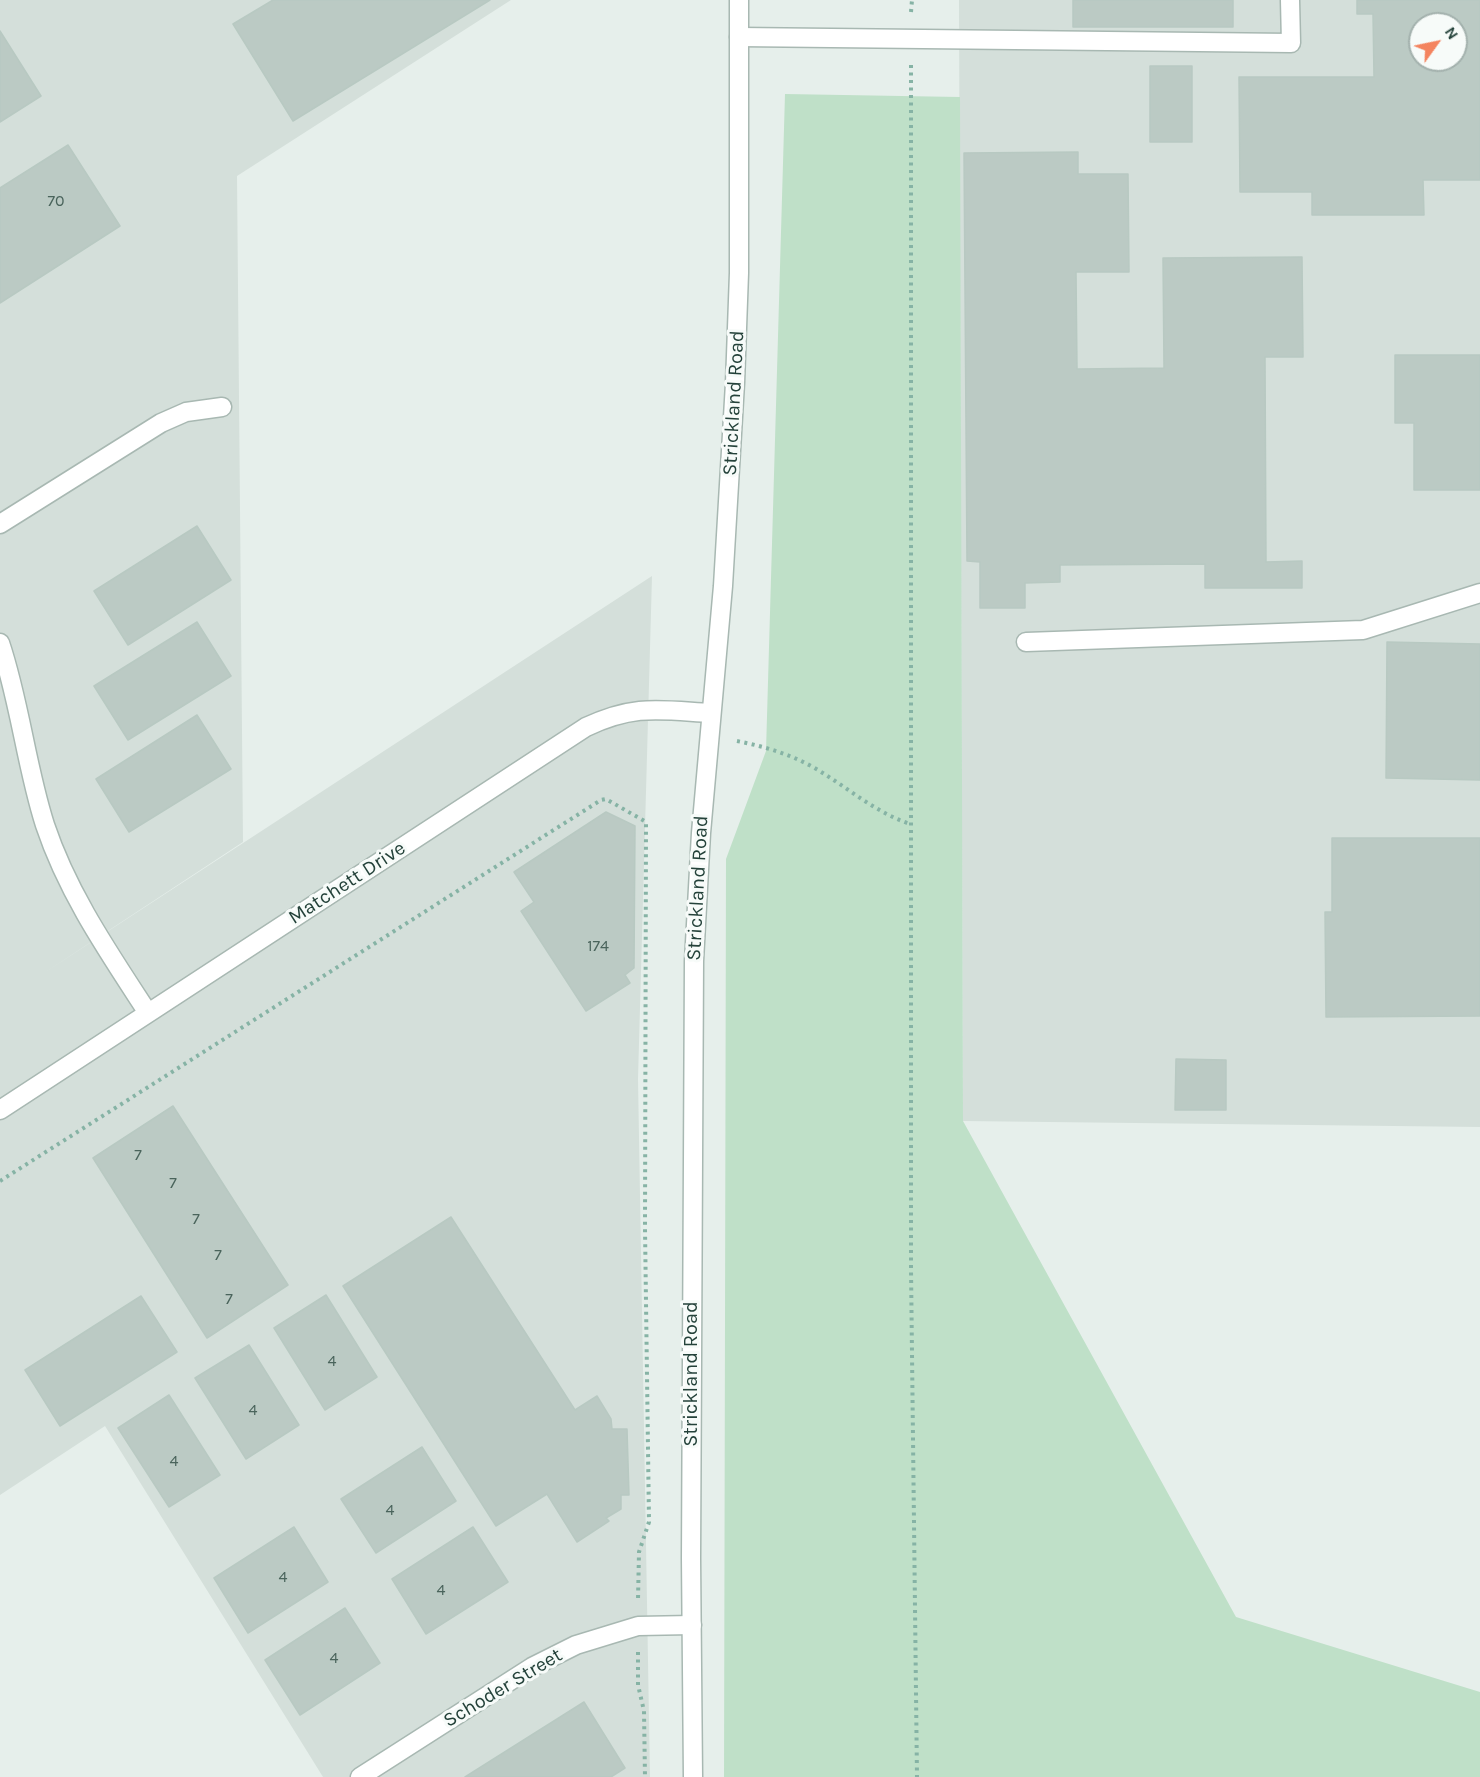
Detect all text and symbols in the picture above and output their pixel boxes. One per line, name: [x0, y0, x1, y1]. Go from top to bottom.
north arrow: [1408, 12, 1468, 72]
text: N: [1441, 23, 1463, 43]
house number: 70: [47, 191, 65, 211]
street label: Strickland Road: [718, 330, 750, 476]
street label: Strickland Road: [682, 815, 714, 961]
street label: Matchett Drive: [284, 836, 410, 930]
house number: 174: [587, 936, 609, 956]
house number: 7: [134, 1145, 142, 1165]
house number: 7: [169, 1173, 177, 1193]
house number: 7: [192, 1209, 200, 1229]
house number: 7: [214, 1245, 222, 1265]
house number: 7: [225, 1289, 233, 1309]
street label: Strickland Road: [679, 1301, 703, 1447]
house number: 4: [328, 1351, 336, 1371]
house number: 4: [249, 1400, 257, 1420]
house number: 4: [170, 1451, 178, 1471]
house number: 4: [386, 1500, 394, 1520]
house number: 4: [279, 1567, 287, 1587]
house number: 4: [437, 1580, 445, 1600]
street label: Schoder Street: [439, 1643, 567, 1733]
house number: 4: [330, 1648, 338, 1668]

